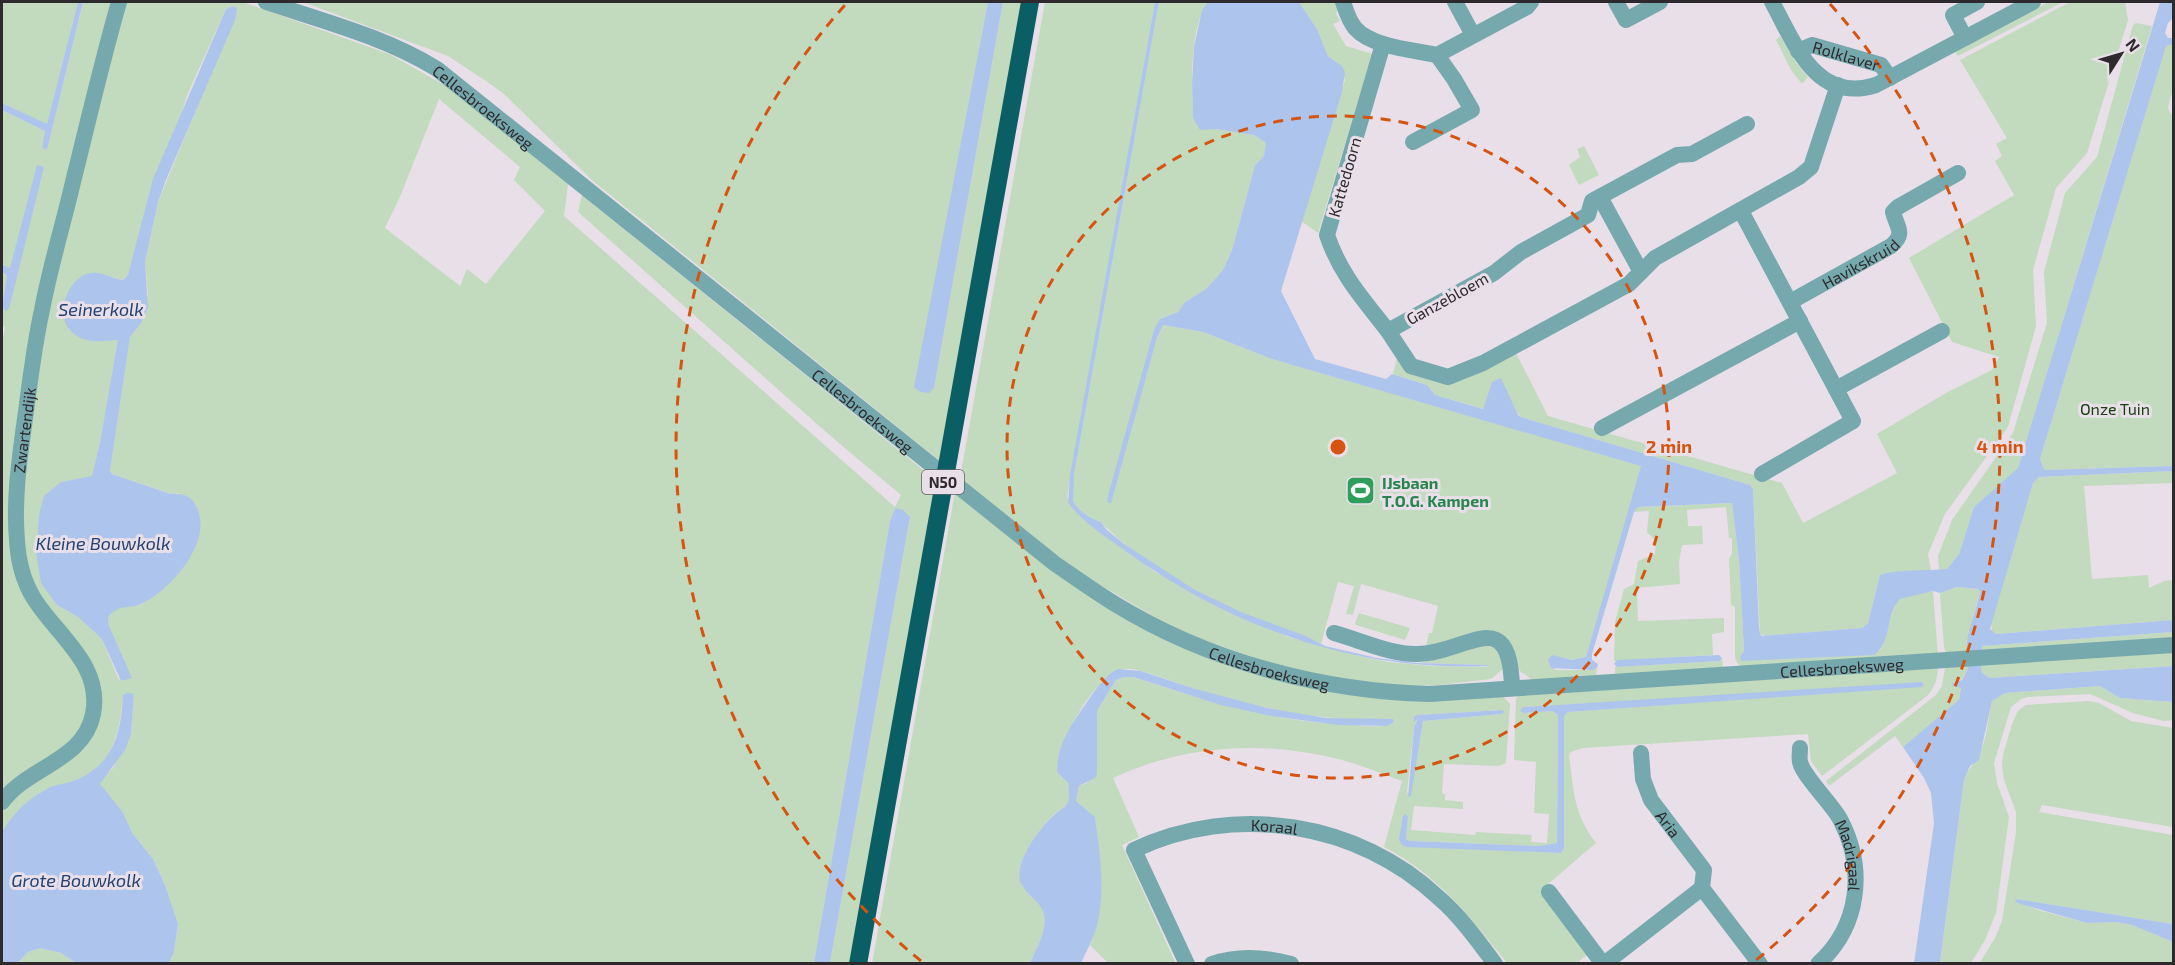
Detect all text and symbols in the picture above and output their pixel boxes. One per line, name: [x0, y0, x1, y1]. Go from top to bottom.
north arrow: [2091, 24, 2151, 84]
text: N: [2122, 34, 2144, 55]
street label: Rolklaver: [1811, 36, 1883, 74]
street label: Cellesbroeksweg: [429, 60, 538, 153]
street label: Kattedoorn: [1324, 135, 1364, 219]
street label: Havikskruid: [1818, 234, 1903, 292]
street label: Ganzebloem: [1403, 268, 1491, 328]
water label: Seinerkolk: [58, 298, 144, 320]
street label: Cellesbroeksweg: [809, 364, 918, 456]
street label: Zwartendijk: [9, 386, 39, 474]
park label: Onze Tuin: [2080, 399, 2150, 418]
text: 2 min: [1646, 435, 1692, 457]
text: 4 min: [1977, 435, 2024, 457]
centre of rings: [1328, 437, 1348, 457]
road number: N50: [922, 470, 964, 494]
place label: IJsbaan T.O.G. Kampen: [1382, 473, 1489, 510]
sports icon: IJsbaan T.O.G. Kampen: [1345, 475, 1377, 507]
water label: Kleine Bouwkolk: [36, 532, 170, 554]
street label: Cellesbroeksweg: [1207, 642, 1331, 693]
street label: Cellesbroeksweg: [1779, 653, 1904, 680]
street label: Aria: [1652, 806, 1685, 841]
street label: Koraal: [1251, 814, 1300, 838]
street label: Madrigaal: [1832, 816, 1865, 892]
water label: Grote Bouwkolk: [11, 869, 141, 891]

